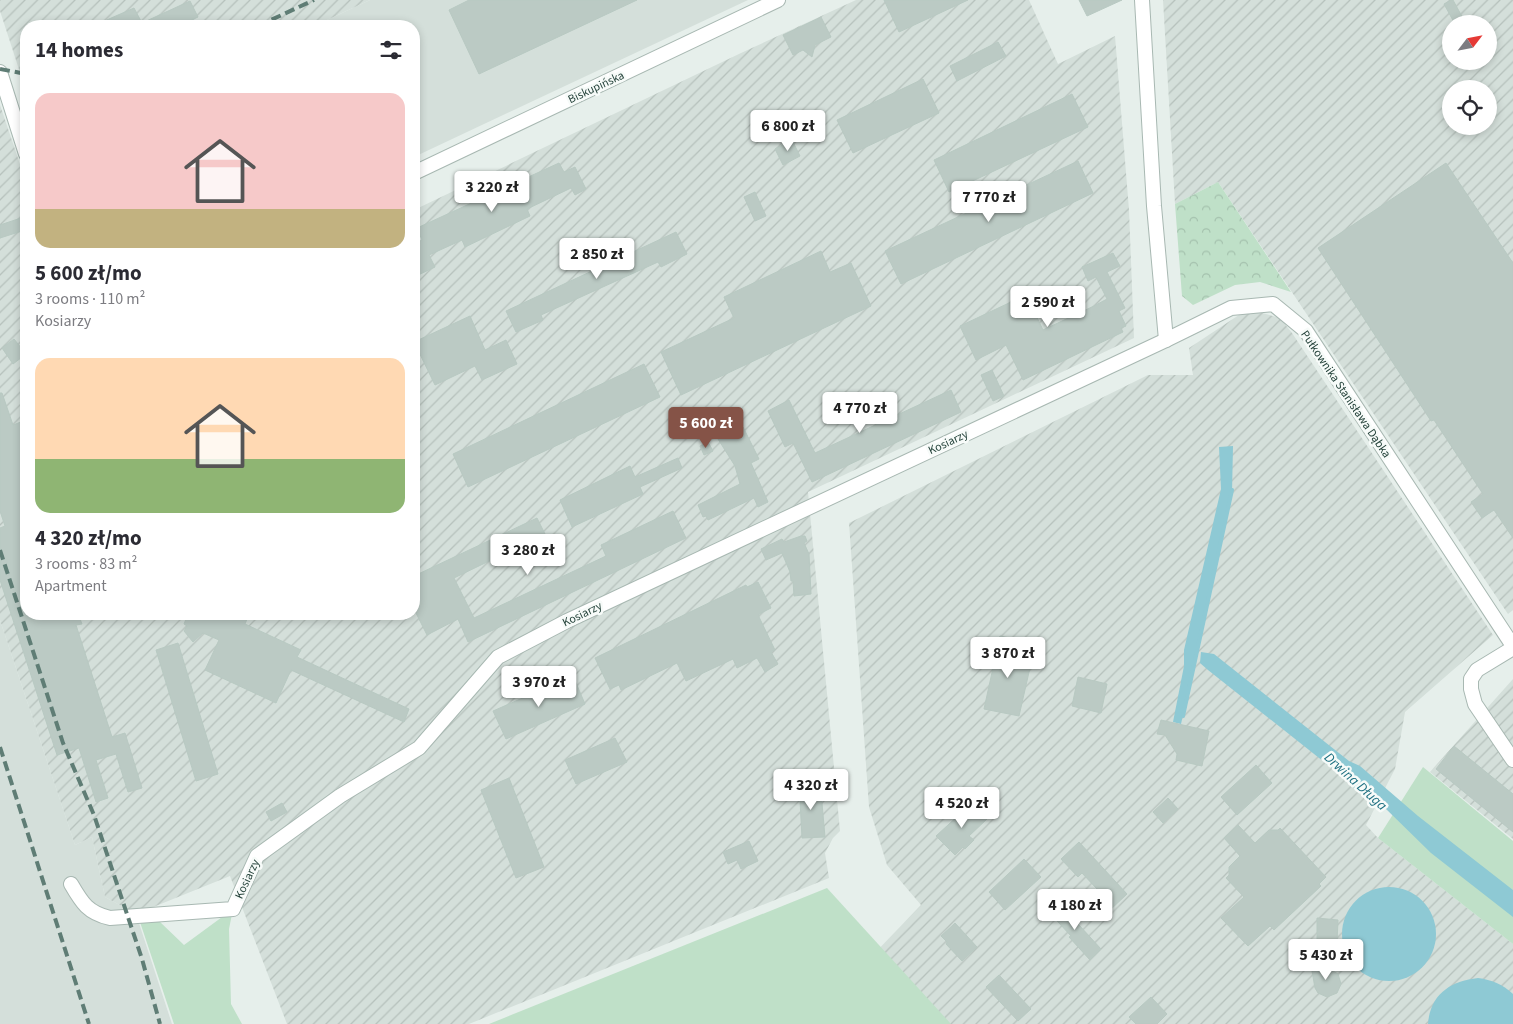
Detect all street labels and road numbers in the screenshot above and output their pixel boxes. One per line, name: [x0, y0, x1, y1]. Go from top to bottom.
street label: Biskupińska: [565, 67, 627, 108]
street label: Pułkownika Stanisława Dąbka: [1296, 327, 1395, 461]
street label: Kosiarzy: [926, 426, 971, 459]
street label: Kosiarzy: [560, 597, 605, 631]
street label: Kosiarzy: [231, 856, 264, 902]

